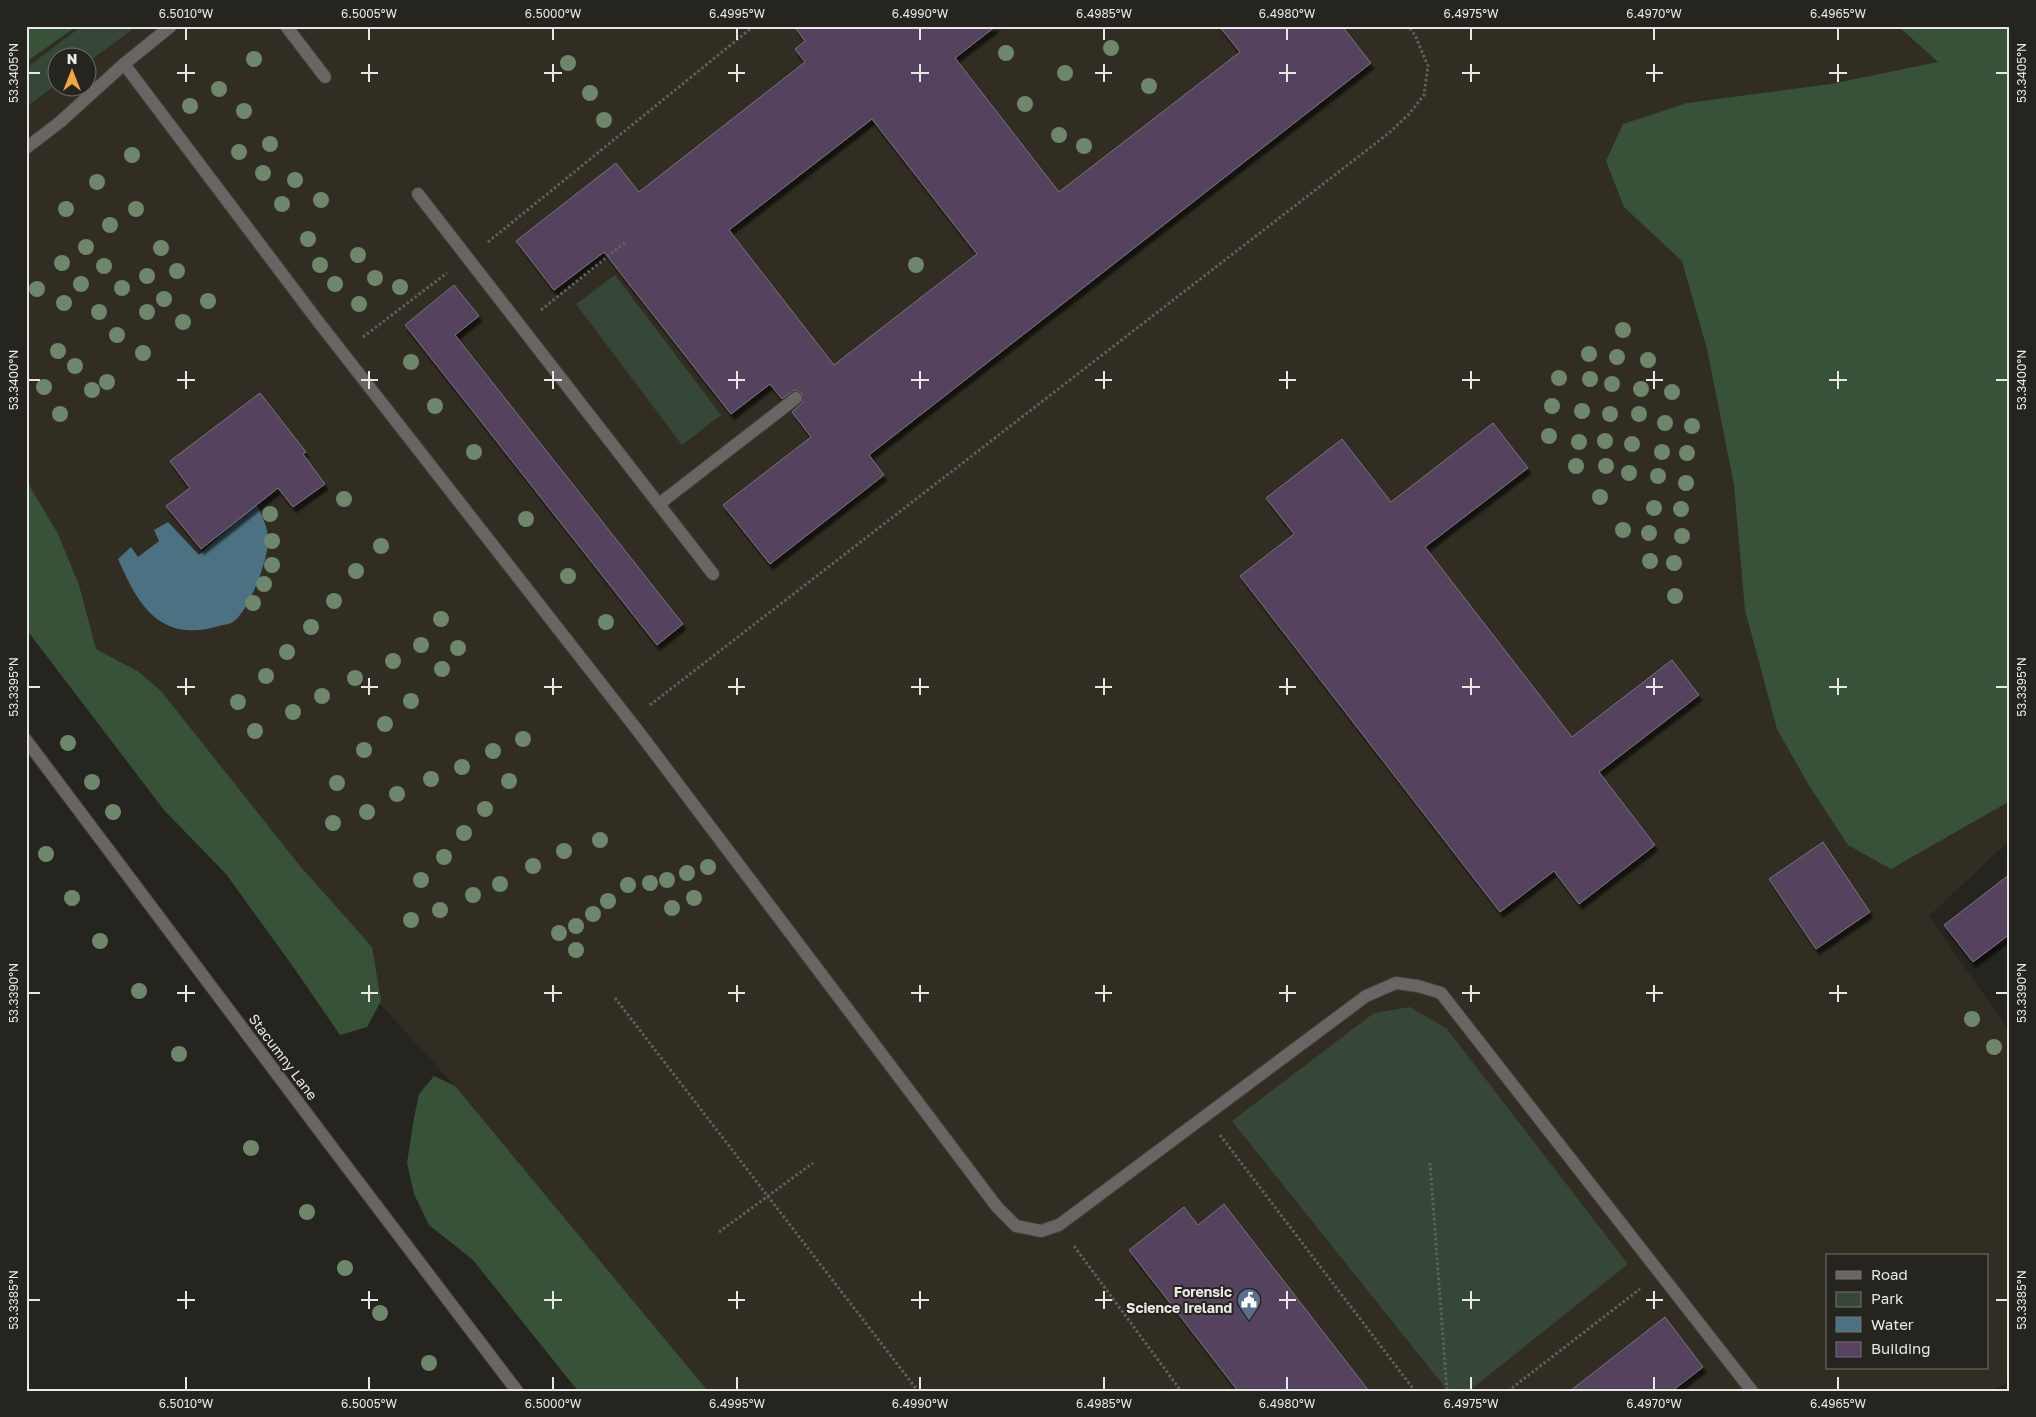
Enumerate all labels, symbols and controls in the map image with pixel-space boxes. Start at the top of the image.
text: 6.5010°W [159,6,214,21]
text: 6.5005°W [341,6,397,21]
text: 6.5000°W [525,6,582,21]
text: 6.4995°W [709,6,765,21]
text: 6.4990°W [892,6,949,21]
text: 6.4985°W [1076,6,1132,21]
text: 6.4980°W [1259,6,1316,21]
text: 6.4975°W [1444,6,1499,21]
text: 6.4970°W [1626,6,1682,21]
text: 6.4965°W [1810,6,1866,21]
text: 53.3405°N [6,43,21,103]
text: 53.3405°N [2014,43,2029,103]
north arrow [48,48,98,98]
text: N [67,50,77,67]
text: 53.3400°N [6,350,21,410]
text: 53.3400°N [2014,350,2029,410]
text: 53.3395°N [6,657,21,717]
text: 53.3395°N [2014,657,2029,717]
text: 53.3390°N [6,963,21,1023]
text: 53.3390°N [2014,963,2029,1023]
street label: Stacumny Lane [246,1010,321,1103]
legend [1826,1254,1988,1370]
text: Road [1871,1265,1908,1283]
text: 53.3385°N [6,1270,21,1330]
text: 53.3385°N [2014,1270,2029,1330]
place label: Forensic Science Ireland [1126,1283,1232,1316]
public building icon: Forensic Science Ireland [1236,1287,1262,1321]
text: Park [1871,1289,1904,1307]
text: Water [1871,1315,1914,1333]
text: Building [1871,1339,1931,1357]
text: 6.5010°W [159,1396,214,1411]
text: 6.5005°W [341,1396,397,1411]
text: 6.5000°W [525,1396,582,1411]
text: 6.4995°W [709,1396,765,1411]
text: 6.4990°W [892,1396,949,1411]
text: 6.4985°W [1076,1396,1132,1411]
text: 6.4980°W [1259,1396,1316,1411]
text: 6.4975°W [1444,1396,1499,1411]
text: 6.4970°W [1626,1396,1682,1411]
text: 6.4965°W [1810,1396,1866,1411]

